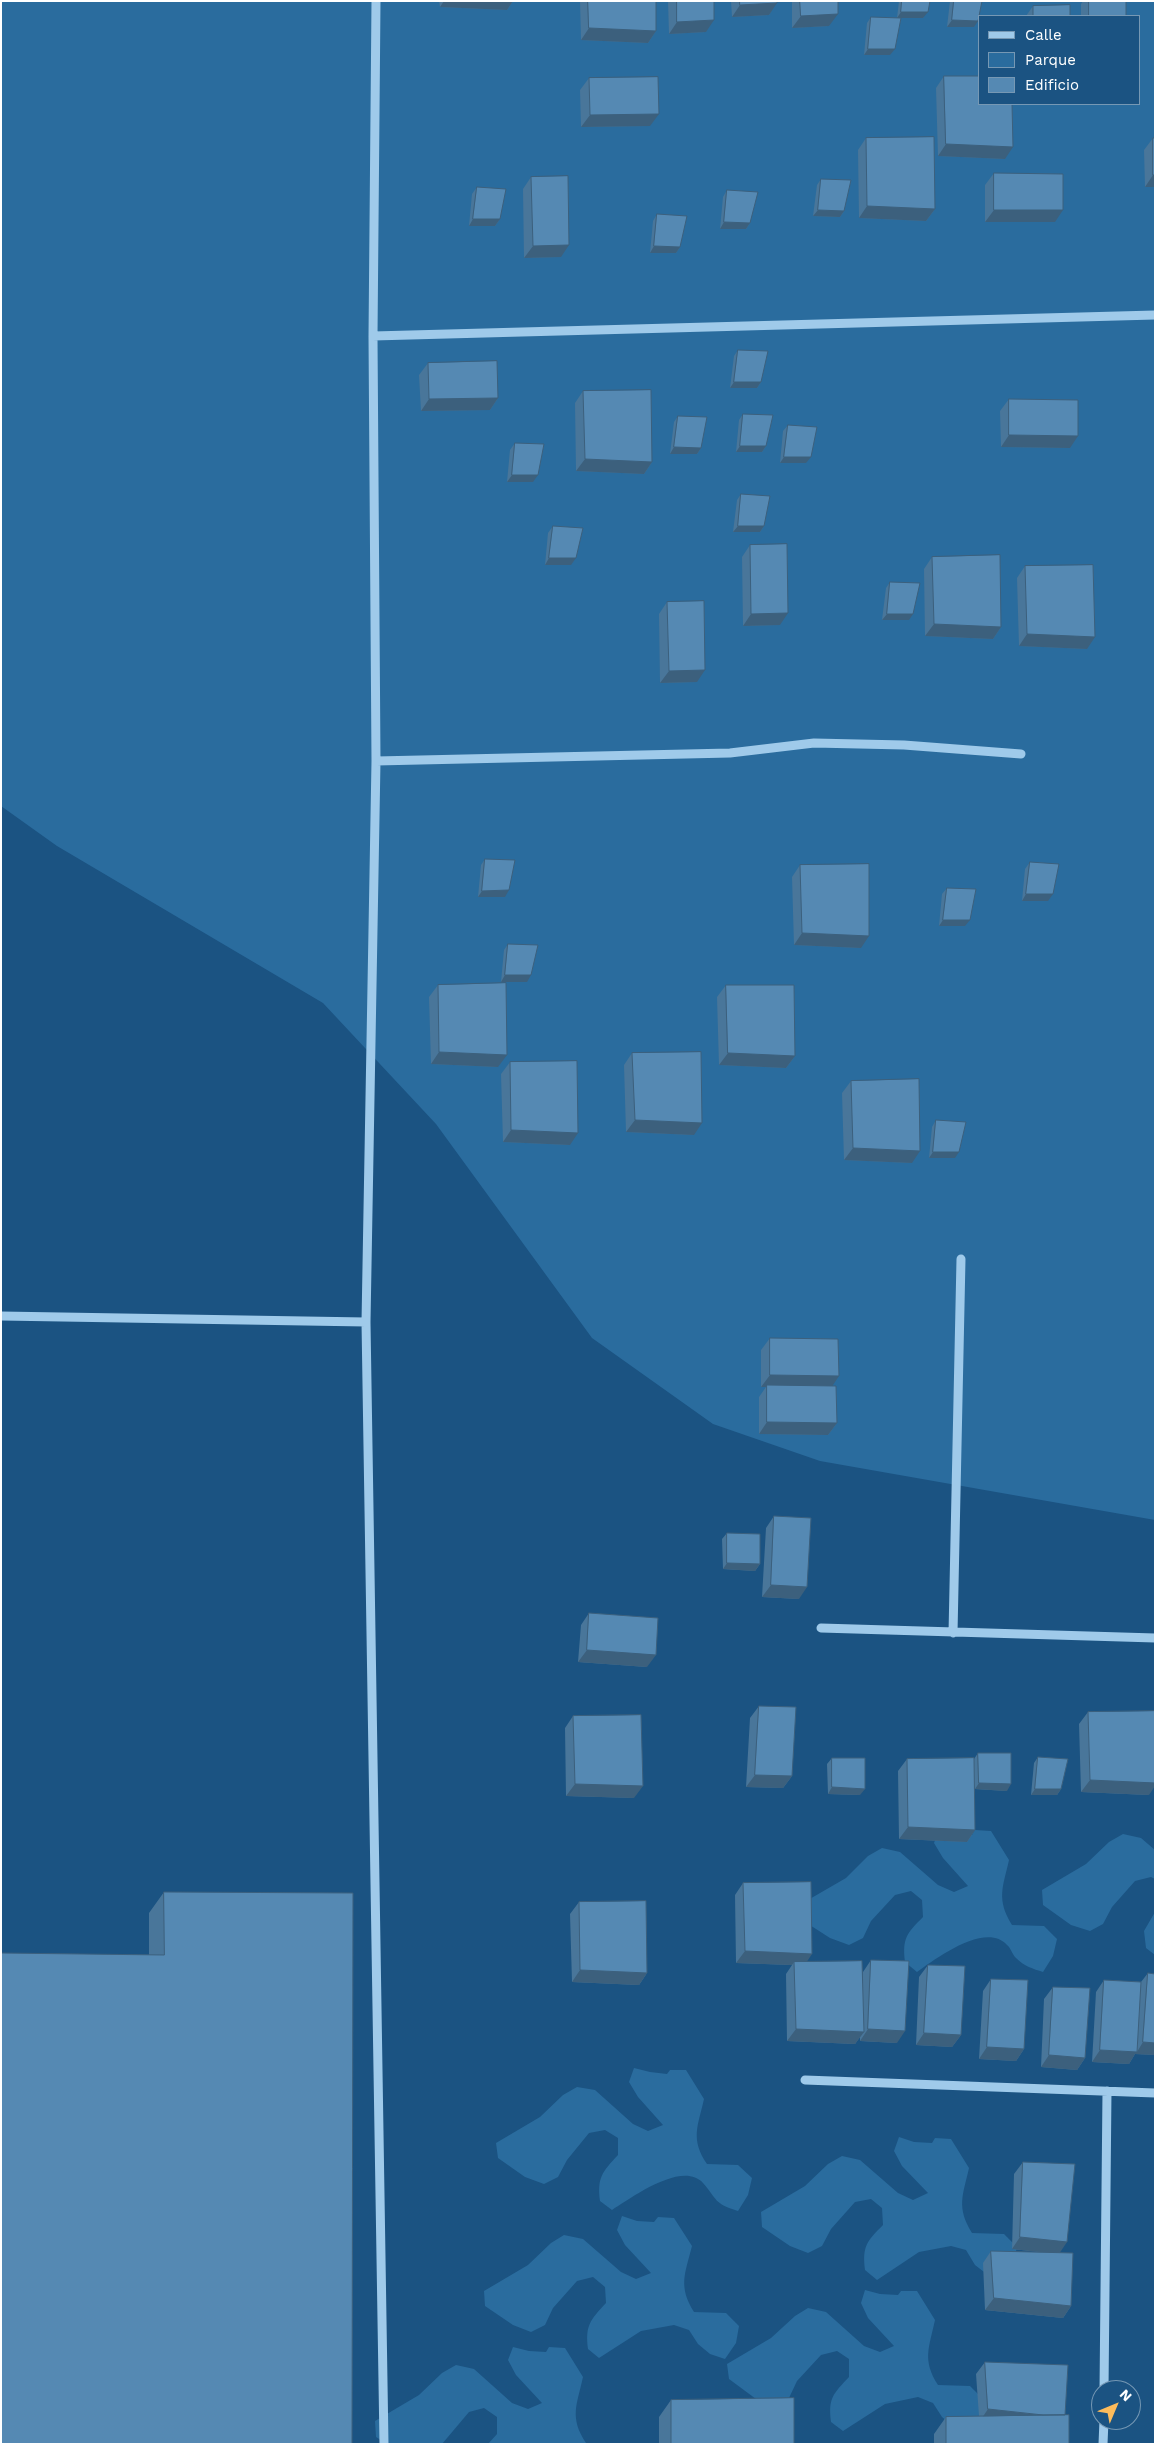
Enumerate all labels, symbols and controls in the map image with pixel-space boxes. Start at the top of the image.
legend [978,15,1141,105]
text: Calle [1025,26,1062,44]
text: Parque [1025,51,1076,69]
text: Edificio [1025,76,1079,94]
north arrow [1091,2380,1141,2430]
text: N [1117,2386,1135,2404]

